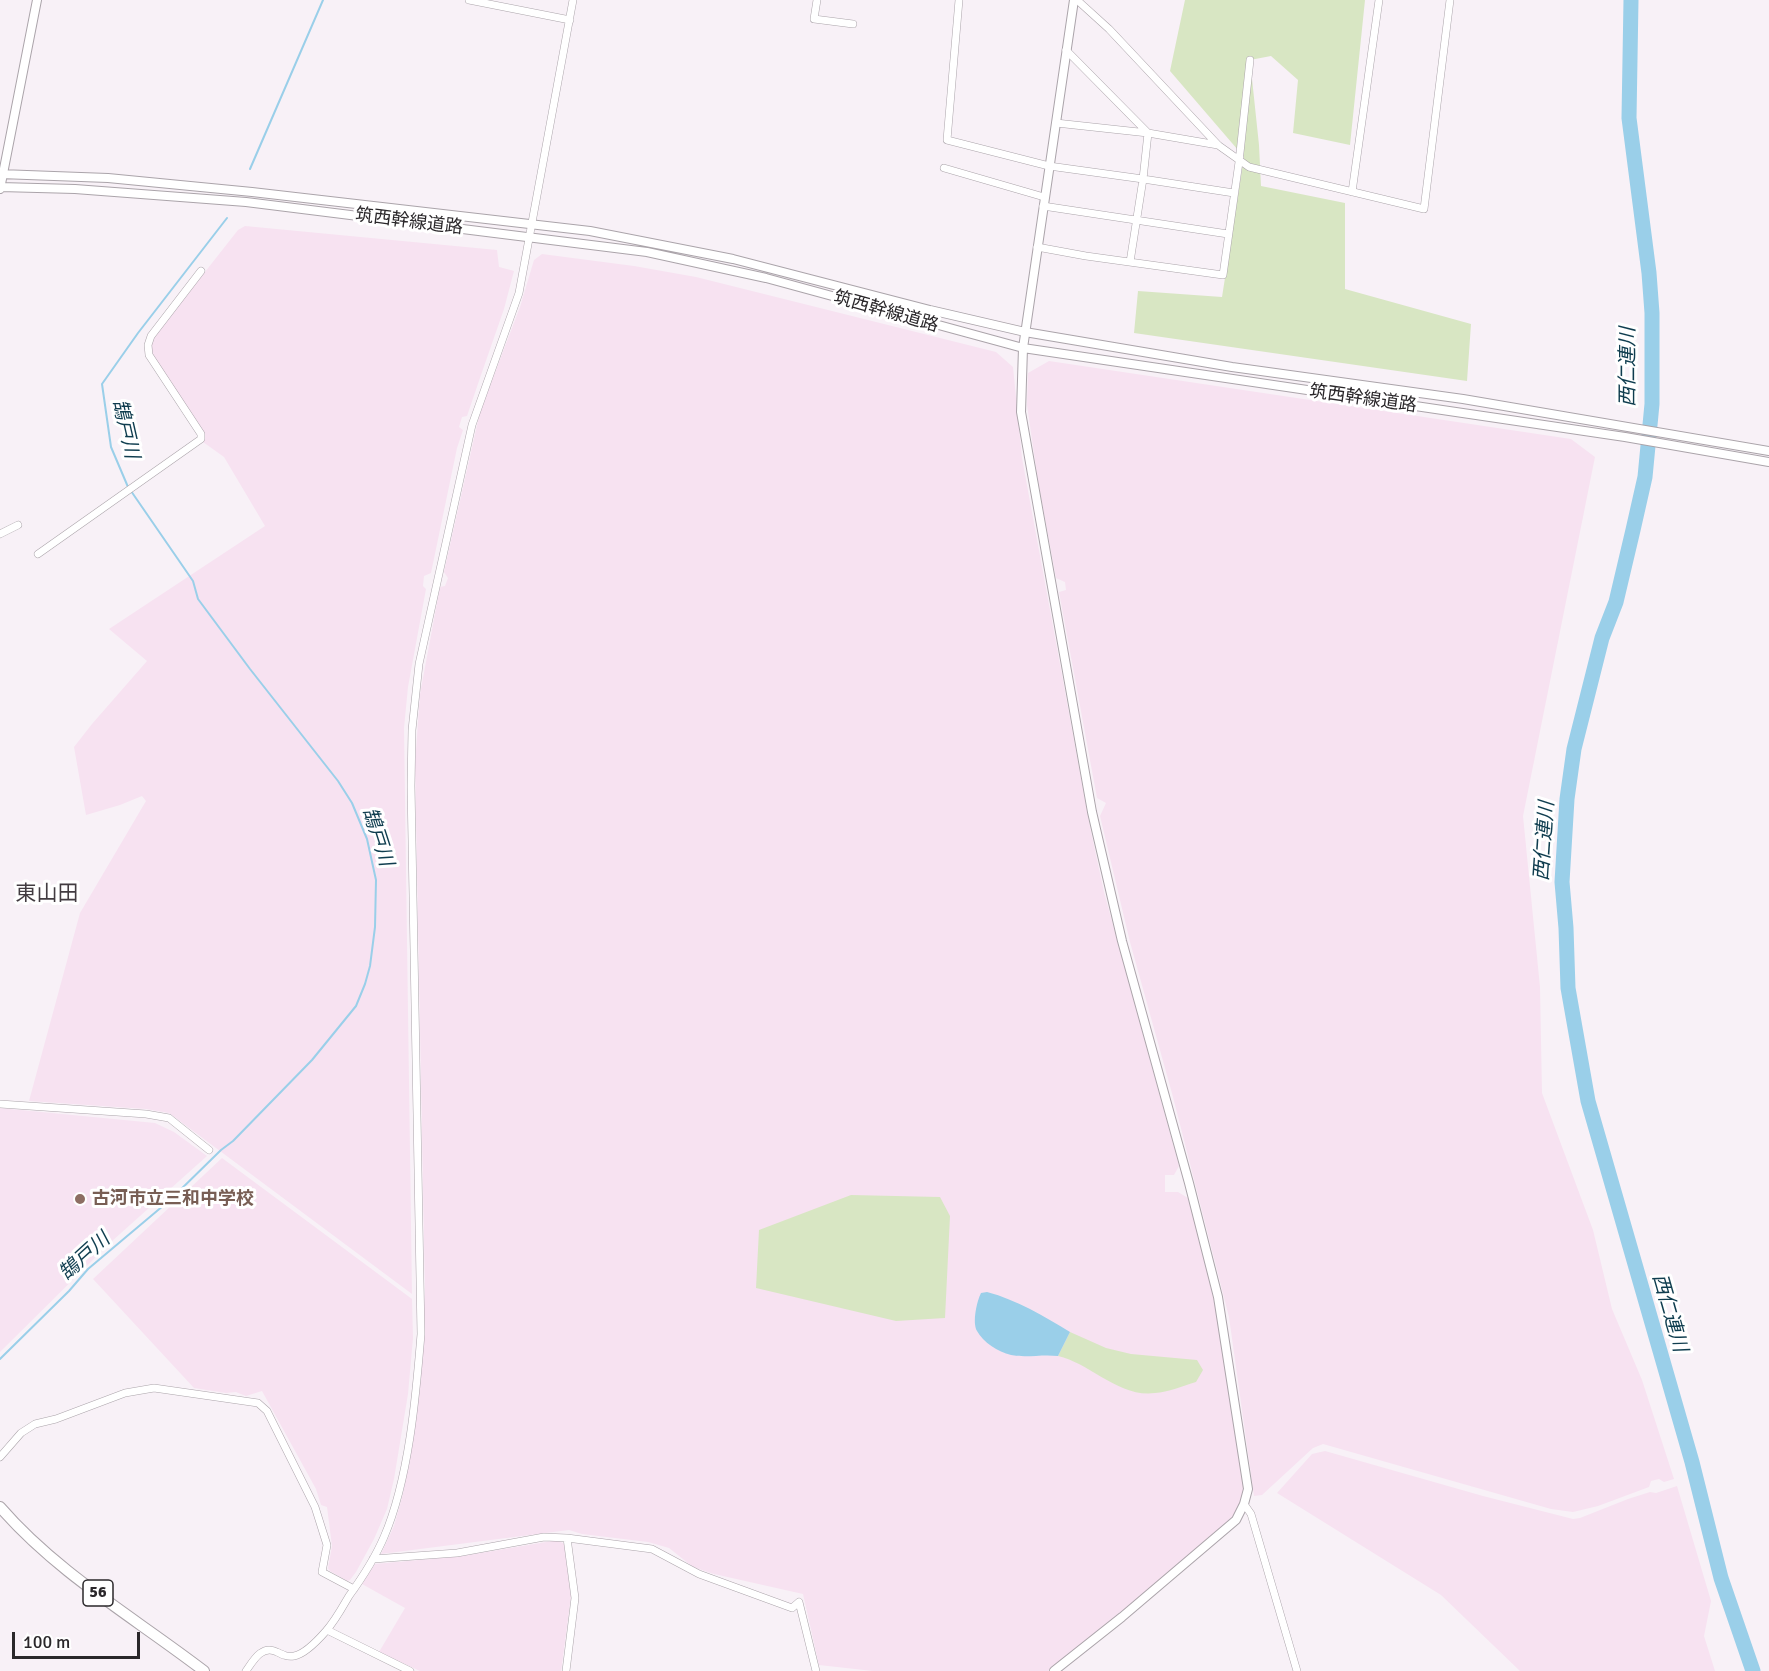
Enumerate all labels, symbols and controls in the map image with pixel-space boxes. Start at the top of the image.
street label: 筑西幹線道路 [354,205,464,239]
street label: 筑西幹線道路 [831,287,941,337]
water label: 西仁連川 [1617,327,1641,407]
street label: 筑西幹線道路 [1308,381,1418,417]
water label: 鵠戸川 [107,397,143,461]
water label: 西仁連川 [1530,800,1560,882]
water label: 鵠戸川 [356,805,398,869]
district label: 東山田 [16,881,78,907]
place label: 古河市立三和中学校 [92,1188,254,1210]
marker: 古河市立三和中学校 [73,1192,87,1206]
water label: 鵠戸川 [55,1228,115,1286]
water label: 西仁連川 [1646,1271,1692,1355]
road number: 56 [83,1580,113,1606]
scale bar [15,1620,142,1658]
text: 100 m [23,1631,70,1653]

